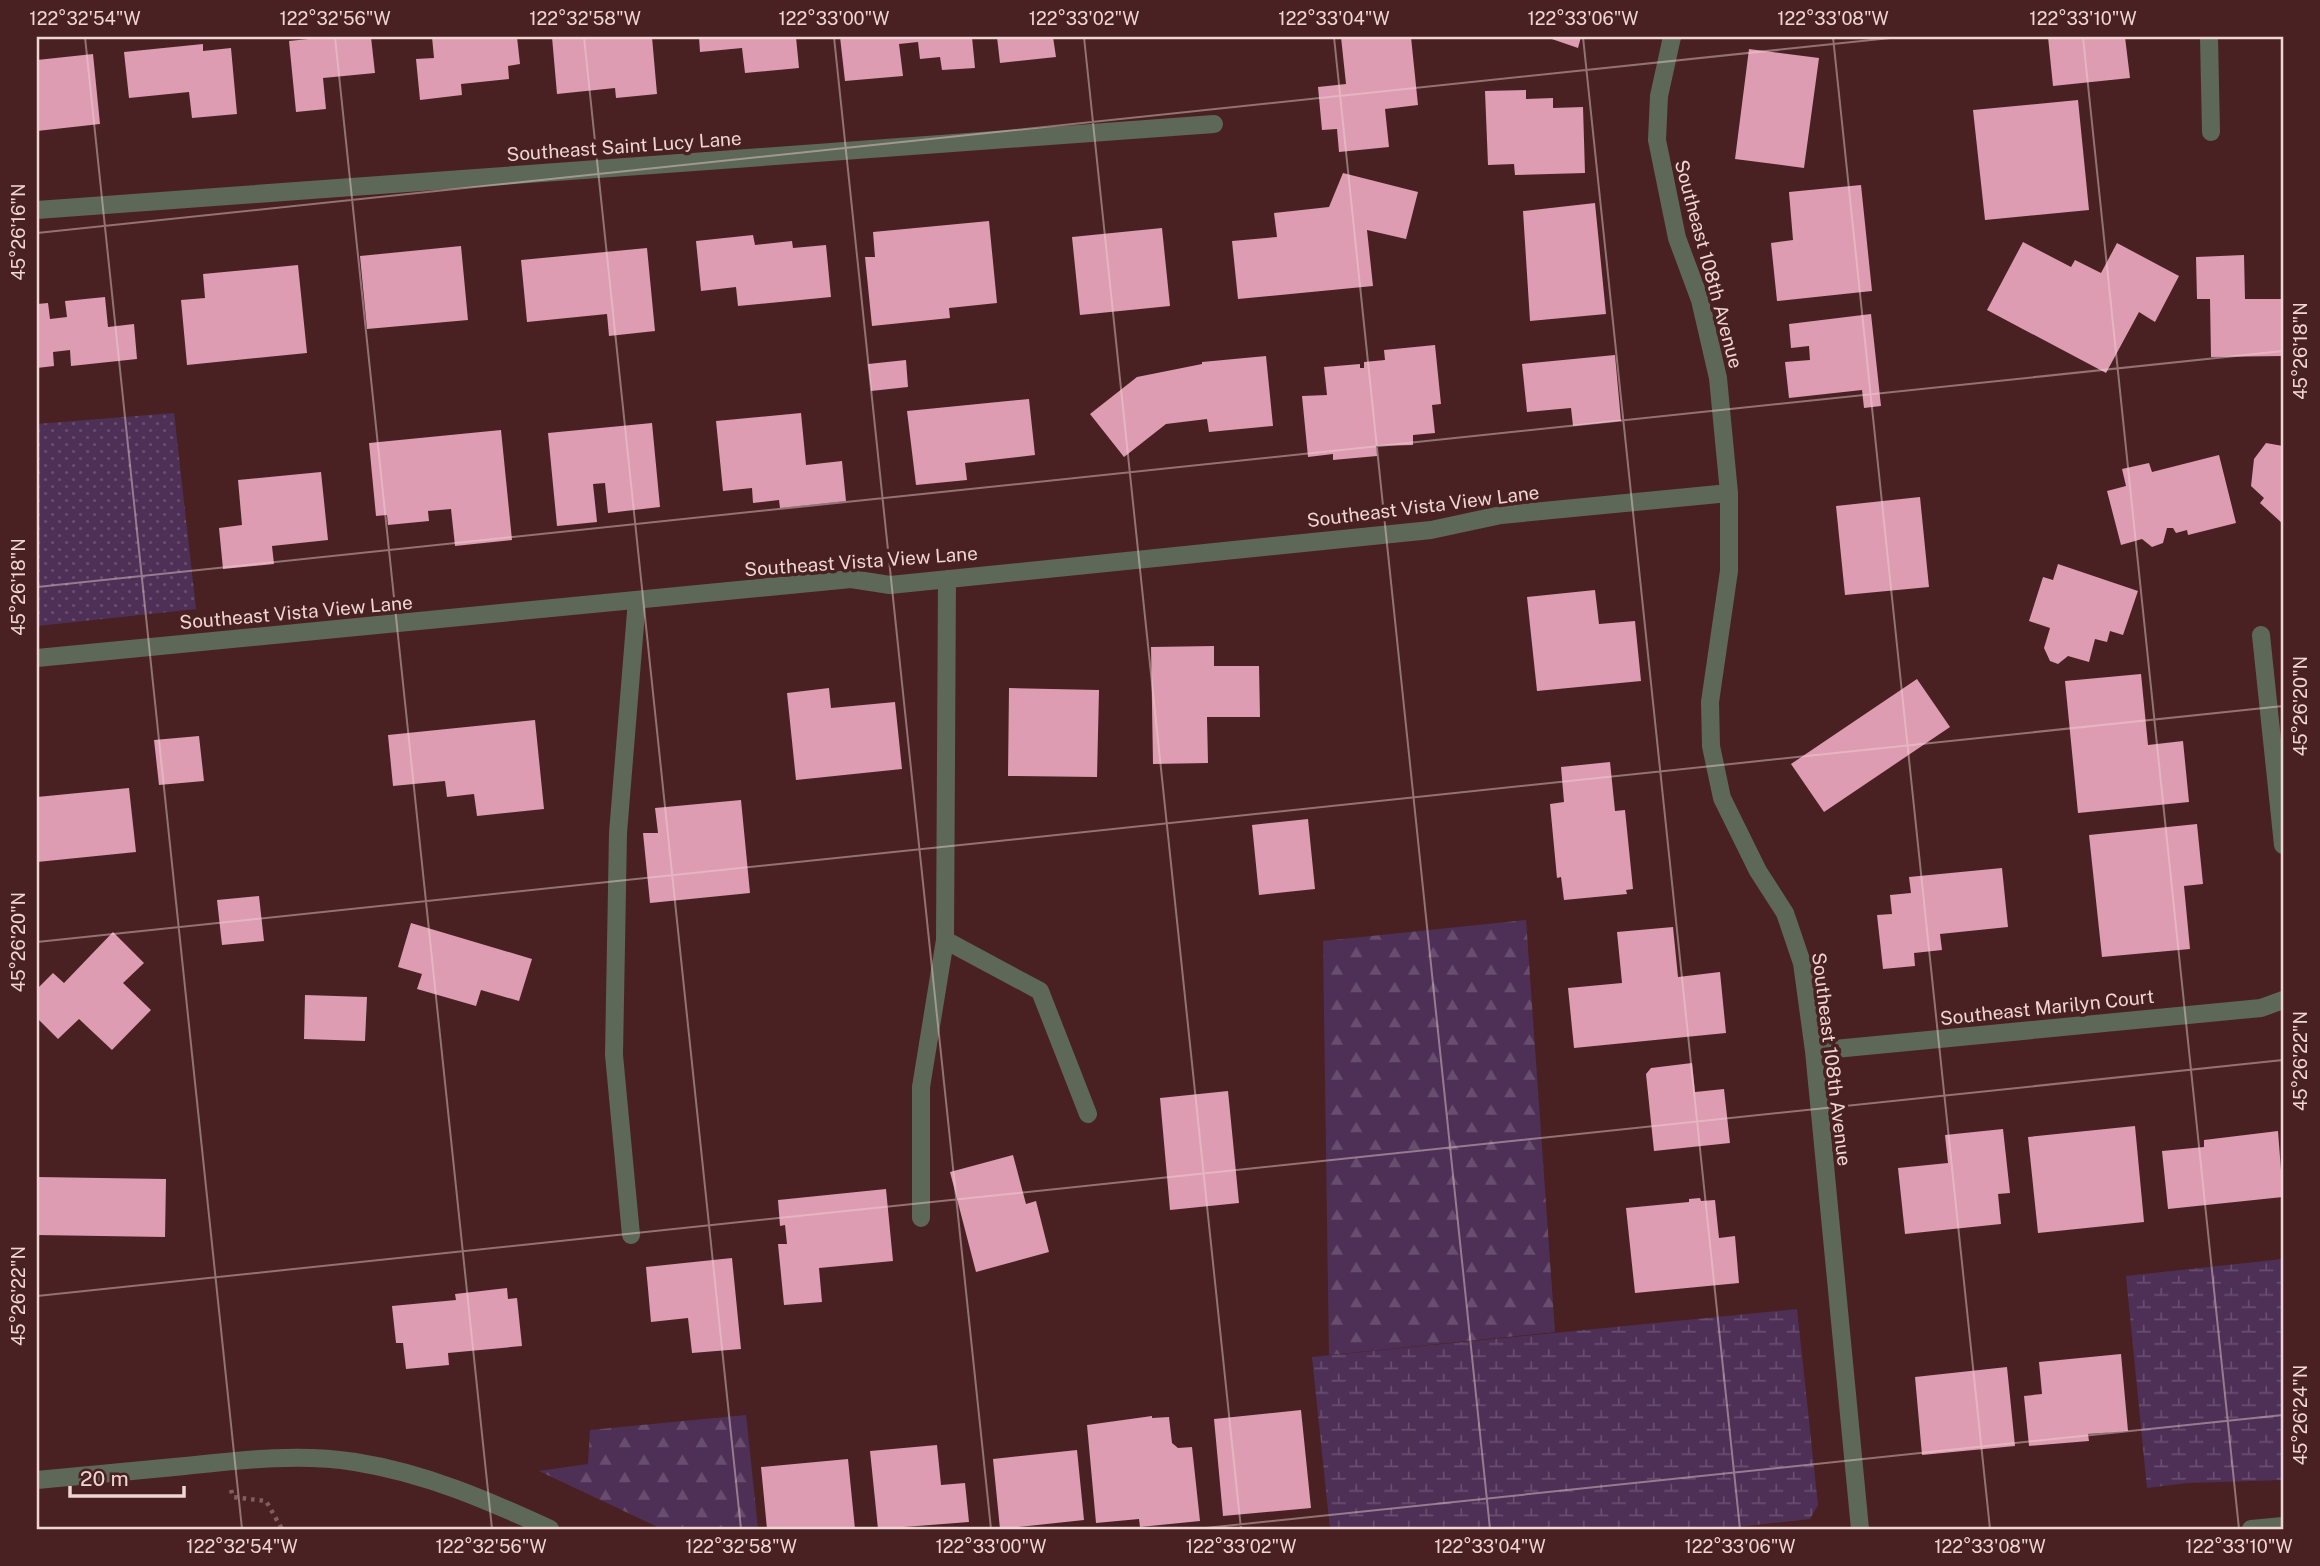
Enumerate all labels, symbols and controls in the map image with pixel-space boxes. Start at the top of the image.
text: 122°32'54"W [29,8,141,29]
text: 122°32'56"W [279,8,391,29]
text: 122°32'58"W [529,8,641,29]
text: 122°33'00"W [779,8,889,29]
text: 122°33'02"W [1029,8,1139,29]
text: 122°33'04"W [1278,8,1390,29]
text: 122°33'06"W [1527,8,1639,29]
text: 122°33'08"W [1777,8,1889,29]
text: 122°33'10"W [2029,8,2137,29]
street label: Southeast Saint Lucy Lane [506,127,742,165]
street label: Southeast 108th Avenue [1671,157,1747,371]
text: 45°26'16"N [8,183,29,281]
text: 45°26'18"N [2290,302,2311,400]
street label: Southeast Vista View Lane [1305,481,1541,531]
text: 45°26'18"N [8,538,29,636]
street label: Southeast Vista View Lane [743,542,979,580]
street label: Southeast Vista View Lane [178,591,414,633]
text: 45°26'20"N [2290,656,2311,756]
text: 45°26'20"N [8,892,29,992]
street label: Southeast 108th Avenue [1808,951,1856,1167]
street label: Southeast Marilyn Court [1939,985,2155,1029]
text: 45°26'22"N [2290,1011,2311,1111]
text: 45°26'22"N [8,1246,29,1346]
text: 45°26'24"N [2290,1365,2311,1465]
scale bar [70,1454,184,1498]
text: 20 m [80,1466,129,1491]
text: 122°32'54"W [186,1536,298,1557]
text: 122°32'56"W [435,1536,547,1557]
text: 122°32'58"W [685,1536,797,1557]
text: 122°33'00"W [936,1536,1046,1557]
text: 122°33'02"W [1186,1536,1296,1557]
text: 122°33'04"W [1434,1536,1546,1557]
text: 122°33'06"W [1684,1536,1796,1557]
text: 122°33'08"W [1934,1536,2046,1557]
text: 122°33'10"W [2185,1536,2293,1557]

